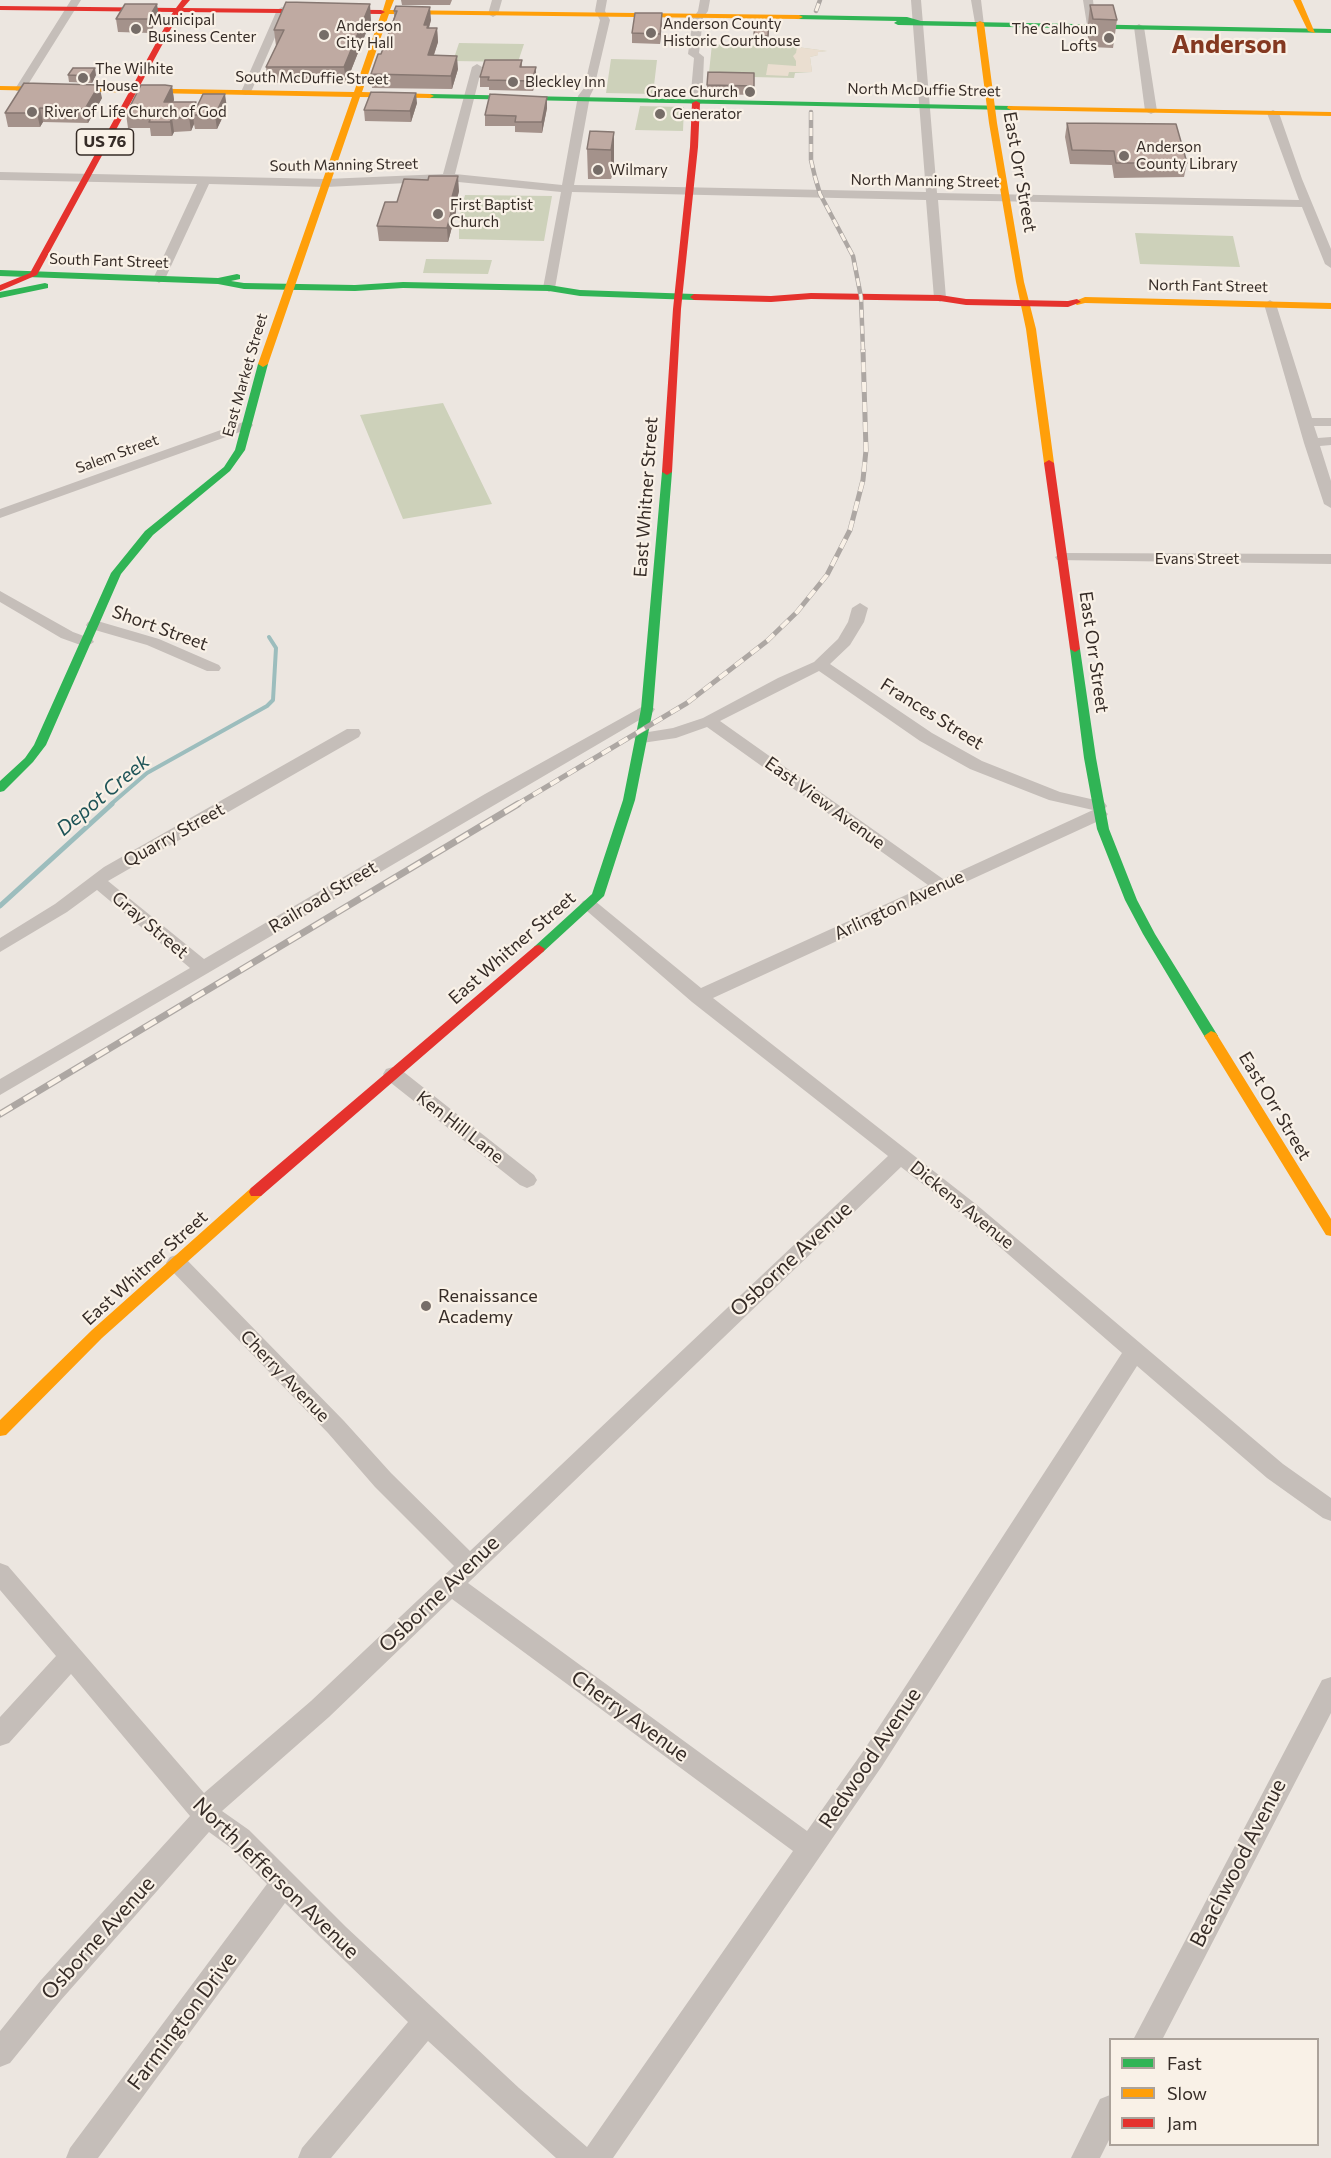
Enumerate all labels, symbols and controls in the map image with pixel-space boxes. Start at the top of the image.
place label: Municipal Business Center [148,11,256,46]
place label: Anderson County Historic Courthouse [663,15,800,50]
place label: Anderson City Hall [336,17,402,52]
place label: The Calhoun Lofts [1012,20,1097,55]
marker: Municipal Business Center [129,22,143,36]
marker: Anderson County Historic Courthouse [644,26,658,40]
marker: Anderson City Hall [317,28,331,42]
district label: Anderson [1171,28,1287,60]
marker: The Calhoun Lofts [1102,31,1116,45]
place label: The Wilhite House [95,60,173,95]
street label: South McDuffie Street [235,68,389,88]
marker: The Wilhite House [76,71,90,85]
place label: Bleckley Inn [525,73,606,91]
marker: Bleckley Inn [506,75,520,89]
street label: North McDuffie Street [847,80,1001,100]
place label: Grace Church [646,83,738,101]
marker: Grace Church [743,85,757,99]
place label: River of Life Church of God [44,103,227,121]
marker: River of Life Church of God [25,105,39,119]
place label: Generator [672,105,742,123]
marker: Generator [653,107,667,121]
street label: East Orr Street [999,110,1041,234]
road number: US 76 [76,129,134,155]
place label: Anderson County Library [1136,138,1238,173]
marker: Anderson County Library [1117,149,1131,163]
street label: South Manning Street [269,155,419,175]
place label: Wilmary [610,161,668,179]
marker: Wilmary [591,163,605,177]
street label: North Manning Street [850,171,1000,191]
place label: First Baptist Church [450,196,533,231]
marker: First Baptist Church [431,207,445,221]
street label: South Fant Street [49,250,169,272]
street label: North Fant Street [1148,276,1268,296]
street label: East Market Street [219,311,271,439]
street label: East Whitner Street [630,416,662,578]
street label: Salem Street [73,431,161,477]
street label: Evans Street [1155,550,1239,568]
street label: East Orr Street [1075,590,1113,714]
street label: Short Street [109,601,211,655]
street label: Frances Street [876,674,988,754]
water label: Depot Creek [52,749,154,841]
street label: East View Avenue [761,752,889,854]
street label: Quarry Street [120,798,228,872]
street label: Railroad Street [265,856,381,938]
street label: Arlington Avenue [831,865,967,945]
street label: Gray Street [107,887,193,963]
street label: East Whitner Street [444,887,580,1009]
street label: East Orr Street [1234,1048,1316,1164]
street label: Ken Hill Lane [412,1086,508,1168]
street label: Dickens Avenue [906,1156,1018,1254]
street label: Osborne Avenue [725,1196,857,1322]
street label: East Whitner Street [78,1206,212,1330]
place label: Renaissance Academy [438,1285,538,1328]
marker: Renaissance Academy [419,1299,433,1313]
street label: Cherry Avenue [236,1326,334,1426]
street label: Osborne Avenue [374,1530,504,1658]
street label: Cherry Avenue [566,1665,694,1767]
street label: Redwood Avenue [814,1683,926,1833]
street label: Beachwood Avenue [1185,1775,1291,1951]
street label: North Jefferson Avenue [188,1792,364,1964]
street label: Osborne Avenue [36,1871,160,2005]
street label: Farmington Drive [122,1947,242,2095]
legend [1109,2038,1319,2146]
text: Fast [1167,2052,1202,2074]
text: Slow [1167,2082,1207,2104]
text: Jam [1167,2112,1197,2134]

